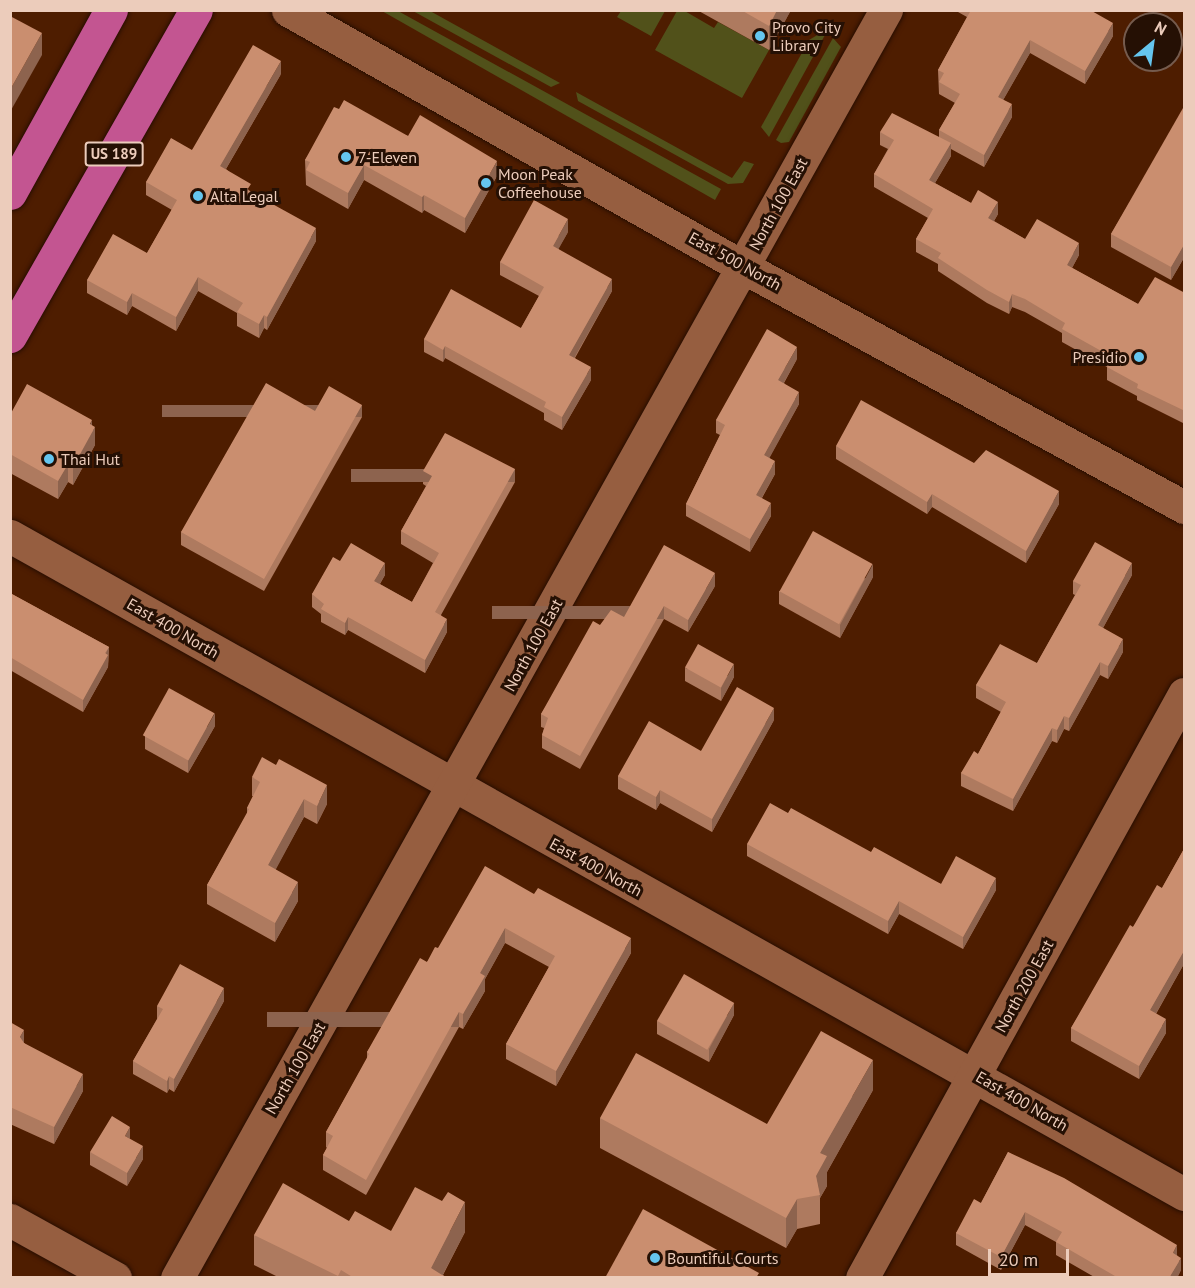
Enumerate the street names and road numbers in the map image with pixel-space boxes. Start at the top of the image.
road number: US 189 [84,142,144,166]
street label: North 100 East [745,154,811,254]
street label: East 500 North [685,228,785,294]
street label: East 400 North [124,594,222,662]
street label: North 100 East [500,595,566,695]
street label: East 400 North [546,834,646,900]
street label: North 200 East [991,936,1057,1036]
street label: North 100 East [261,1019,329,1117]
street label: East 400 North [973,1067,1071,1135]

